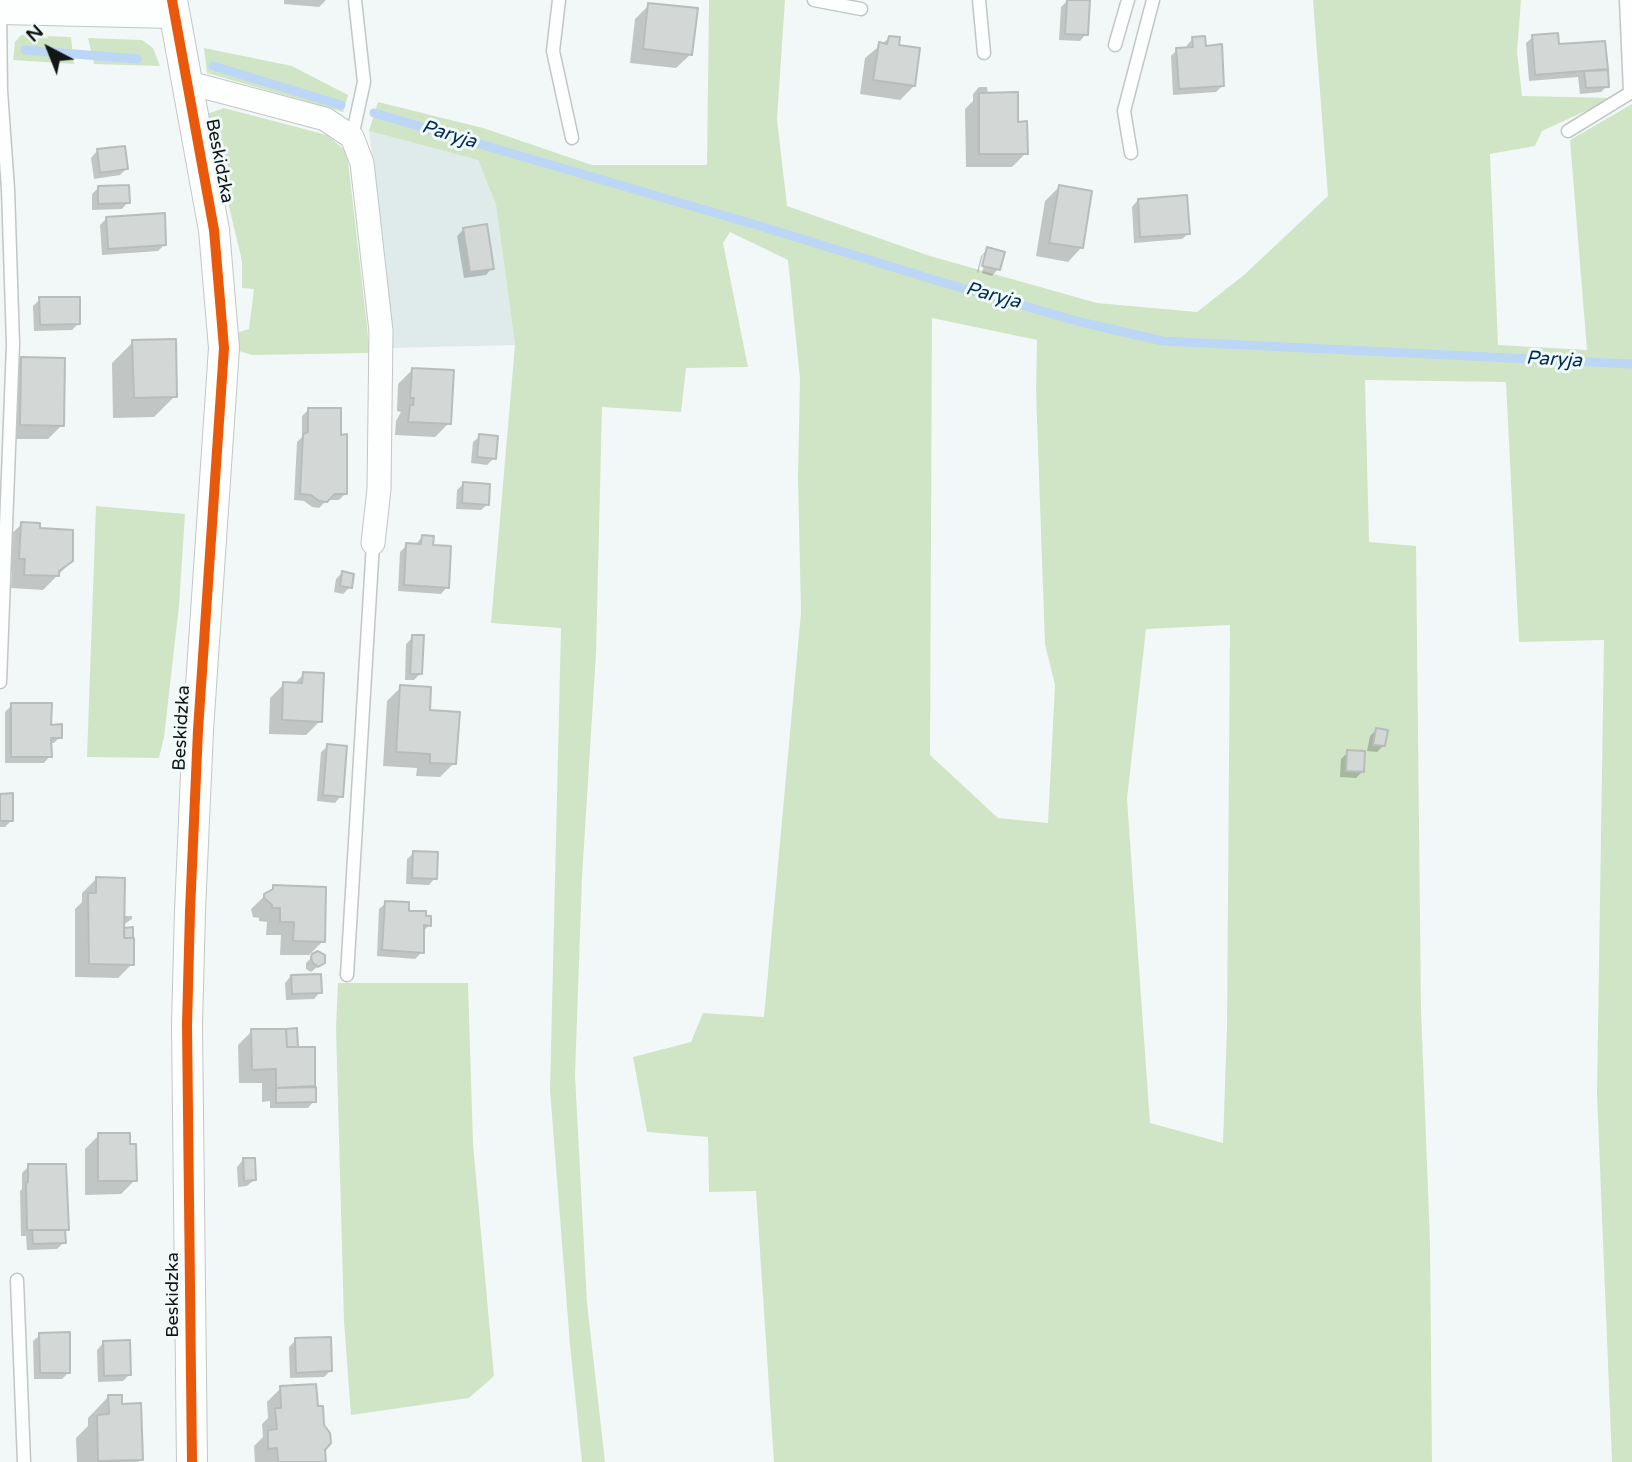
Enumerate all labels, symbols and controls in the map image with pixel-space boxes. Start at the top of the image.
north arrow [14,14,84,84]
text: N [22,20,48,47]
water label: Paryja [419,116,479,154]
street label: Beskidzka [200,117,238,205]
water label: Paryja [963,278,1023,314]
water label: Paryja [1525,347,1583,373]
street label: Beskidzka [169,685,195,771]
street label: Beskidzka [162,1252,184,1338]

